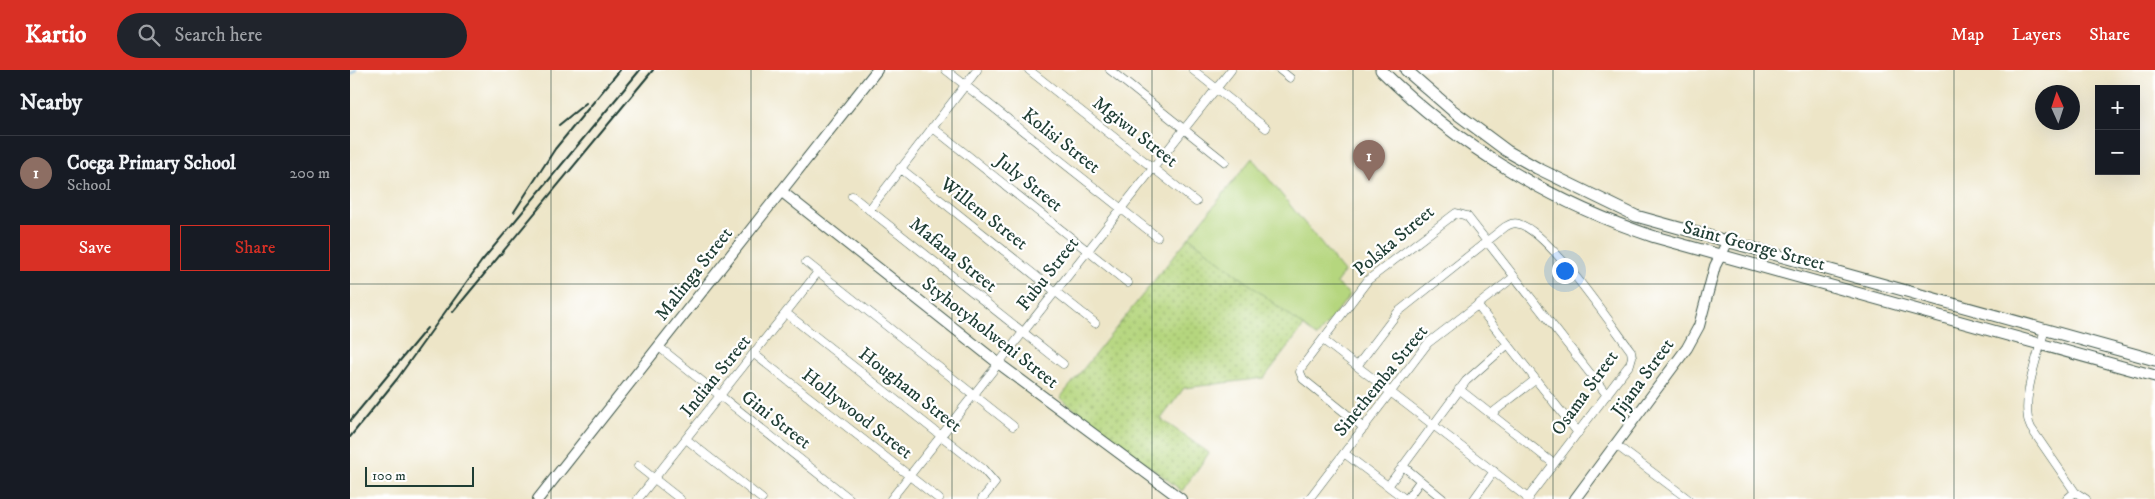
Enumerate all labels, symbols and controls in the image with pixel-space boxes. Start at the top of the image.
search box [117,13,467,58]
text: Kartio [25,20,87,50]
icon: search [135,21,163,49]
text: Search here [175,24,262,47]
text: Map [1951,24,1984,46]
text: Layers [2012,24,2061,46]
text: Share [2089,24,2130,46]
north arrow [2035,85,2080,130]
map controls [2095,85,2140,175]
button: + [2095,85,2140,130]
text: Nearby [20,90,82,116]
street label: Mgiwu Street [1088,92,1182,172]
street label: Kolisi Street [1017,103,1105,179]
button: − [2095,130,2140,175]
pin: 1 [1353,140,1385,181]
street label: July Street [989,148,1067,217]
text: Coega Primary School [67,152,236,175]
text: 1 [33,163,39,183]
text: 200 m [289,163,330,183]
street label: Willem Street [935,172,1032,255]
text: School [67,175,111,195]
street label: Polska Street [1349,201,1439,281]
street label: Mafana Street [904,213,1002,297]
street label: Saint George Street [1680,216,1828,276]
street label: Malinga Street [650,223,738,325]
button: Save [20,225,170,271]
button: Share [180,225,330,271]
street label: Fubu Street [1012,232,1084,316]
your location [1552,258,1578,284]
street label: Styhotyholweni Street [917,272,1063,394]
street label: Sinethemba Street [1329,321,1433,441]
street label: Indian Street [676,330,756,422]
street label: Jijana Street [1606,334,1679,423]
street label: Hougham Street [854,343,966,437]
street label: Osama Street [1547,346,1623,440]
street label: Hollywood Street [797,364,917,464]
street label: Gini Street [737,386,815,454]
scale bar [365,464,474,487]
text: 100 m [372,467,406,485]

